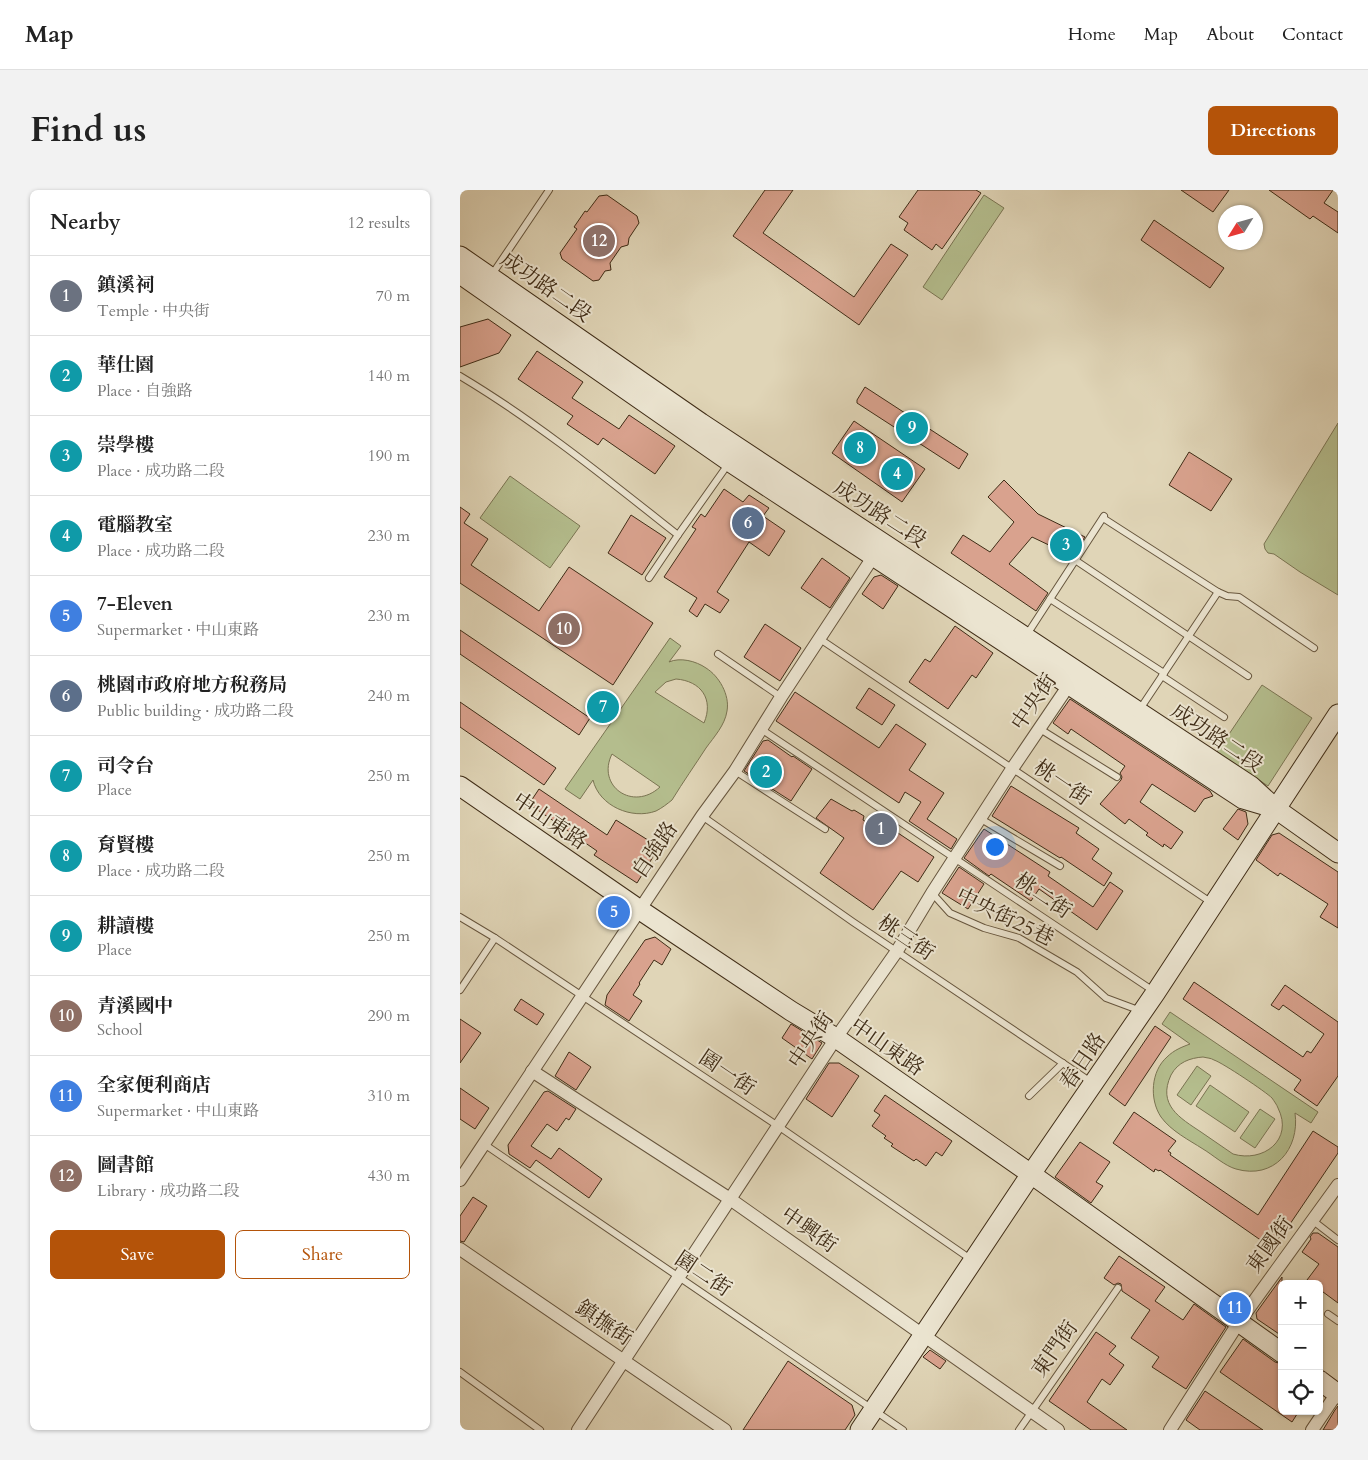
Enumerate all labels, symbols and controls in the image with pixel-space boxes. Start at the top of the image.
text: Map [25,18,74,51]
text: Home [1068,22,1116,47]
text: Map [1144,22,1178,47]
text: About [1206,22,1254,47]
text: Contact [1282,22,1343,47]
text: Find us [30,106,146,154]
button: Directions [1208,106,1338,155]
north arrow [1218,205,1263,250]
text: Nearby [50,208,121,237]
text: 12 results [348,212,410,234]
pin: 12 [583,222,615,260]
street label: 成功路二段 [495,245,597,329]
text: 鎮溪祠 [97,272,154,298]
text: 1 [62,285,70,307]
text: 70 m [376,285,410,307]
text: Temple · 中央街 [97,300,210,322]
text: 華仕園 [97,352,154,378]
text: 2 [62,365,70,387]
text: 140 m [368,365,410,387]
text: Place · 自強路 [97,380,193,402]
pin: 9 [896,409,928,447]
pin: 8 [844,429,876,467]
text: 崇學樓 [97,432,154,458]
text: 3 [62,445,70,467]
text: 190 m [368,445,410,467]
pin: 4 [881,455,913,493]
text: Place · 成功路二段 [97,460,225,482]
street label: 成功路二段 [828,473,932,555]
pin: 6 [732,504,764,542]
text: 電腦教室 [97,512,173,538]
text: 4 [62,525,70,547]
text: 230 m [368,525,410,547]
pin: 3 [1050,526,1082,564]
text: Place · 成功路二段 [97,540,225,562]
text: 7-Eleven [97,591,173,617]
text: 5 [62,605,70,627]
text: 230 m [368,605,410,627]
pin: 10 [548,610,580,648]
text: Supermarket · 中山東路 [97,619,259,641]
street label: 中央街 [1004,668,1064,736]
text: 桃園市政府地方稅務局 [97,672,287,698]
text: 6 [62,685,70,707]
text: 240 m [368,685,410,707]
pin: 7 [587,688,619,726]
street label: 成功路二段 [1165,697,1269,779]
text: Public building · 成功路二段 [97,700,294,722]
text: 司令台 [97,753,154,779]
pin: 2 [750,753,782,791]
street label: 桃一街 [1028,753,1096,813]
text: 7 [62,765,70,787]
text: 250 m [368,765,410,787]
text: Place [97,779,132,801]
street label: 中山東路 [507,785,593,857]
pin: 1 [865,810,897,848]
street label: 自強路 [625,816,685,884]
text: 育賢樓 [97,832,154,858]
your location [982,834,1008,860]
text: 8 [62,845,70,867]
text: 250 m [368,845,410,867]
text: Place · 成功路二段 [97,860,225,882]
street label: 桃二街 [1009,866,1077,926]
street label: 中央街25巷 [951,881,1059,953]
pin: 5 [598,893,630,931]
street label: 桃三街 [872,908,940,968]
text: 耕讀樓 [97,913,154,939]
text: 9 [62,925,70,947]
text: 250 m [368,925,410,947]
text: Place [97,939,132,961]
text: 青溪國中 [97,993,173,1019]
text: 10 [58,1005,74,1027]
text: 290 m [368,1005,410,1027]
street label: 中央街 [781,1006,841,1074]
street label: 中山東路 [844,1011,930,1083]
text: School [97,1019,142,1041]
street label: 春日路 [1053,1027,1113,1095]
street label: 園一街 [693,1043,761,1103]
text: 全家便利商店 [97,1072,211,1098]
text: 11 [58,1085,74,1107]
text: 310 m [368,1085,410,1107]
text: Supermarket · 中山東路 [97,1100,259,1122]
text: 圖書館 [97,1152,154,1178]
text: 12 [58,1165,74,1187]
text: 430 m [368,1165,410,1187]
text: Library · 成功路二段 [97,1180,239,1202]
street label: 中興街 [775,1200,843,1260]
street label: 東國街 [1240,1211,1300,1279]
button: Save [50,1230,225,1279]
button: Share [235,1230,410,1279]
street label: 園二街 [669,1244,737,1304]
map controls [1278,1280,1323,1415]
button: + [1278,1280,1323,1325]
pin: 11 [1219,1289,1251,1327]
street label: 鎮撫街 [570,1293,638,1353]
street label: 東門街 [1025,1315,1085,1383]
button: − [1278,1325,1323,1370]
button: locate [1278,1370,1323,1415]

